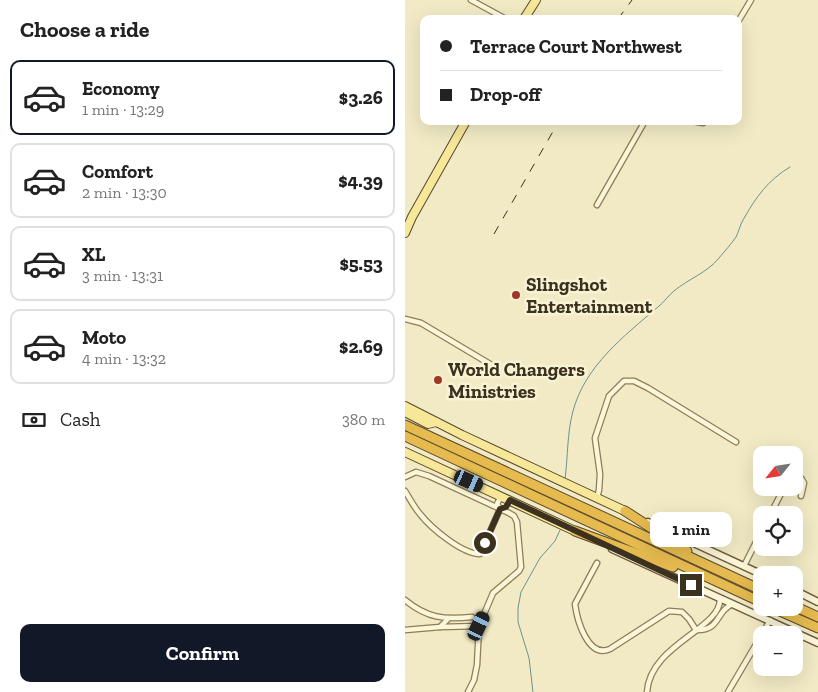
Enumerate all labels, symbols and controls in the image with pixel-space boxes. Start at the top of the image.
text: Choose a ride [20,16,150,43]
text: Terrace Court Northwest [470,35,682,58]
icon: car [22,75,67,120]
text: Economy [82,77,160,100]
text: Drop-off [470,83,541,106]
text: $3.26 [339,86,383,109]
text: 1 min · 13:29 [82,100,164,119]
icon: car [22,158,67,203]
text: Comfort [82,160,153,183]
text: $4.39 [338,169,383,192]
text: 2 min · 13:30 [82,183,167,202]
icon: car [22,241,67,286]
text: XL [82,243,105,266]
text: $5.53 [339,252,383,275]
text: 3 min · 13:31 [82,266,163,285]
place label: Slingshot Entertainment [526,273,653,318]
marker: Slingshot Entertainment [510,289,522,301]
icon: car [22,324,67,369]
text: Moto [82,326,126,349]
text: $2.69 [339,335,383,358]
text: 4 min · 13:32 [82,349,166,368]
place label: World Changers Ministries [448,358,585,403]
marker: World Changers Ministries [432,374,444,386]
icon: cash [20,406,48,434]
text: Cash [60,408,100,431]
text: 380 m [342,410,385,429]
north arrow [753,446,803,496]
map controls [753,446,803,676]
car [452,468,485,494]
button: locate [753,506,803,556]
callout: 1 min [650,512,732,548]
text: 1 min [672,520,710,539]
route start [474,532,496,554]
button: + [753,566,803,616]
route end [680,574,702,596]
car [465,609,492,643]
button: Confirm [20,624,385,682]
button: − [753,626,803,676]

